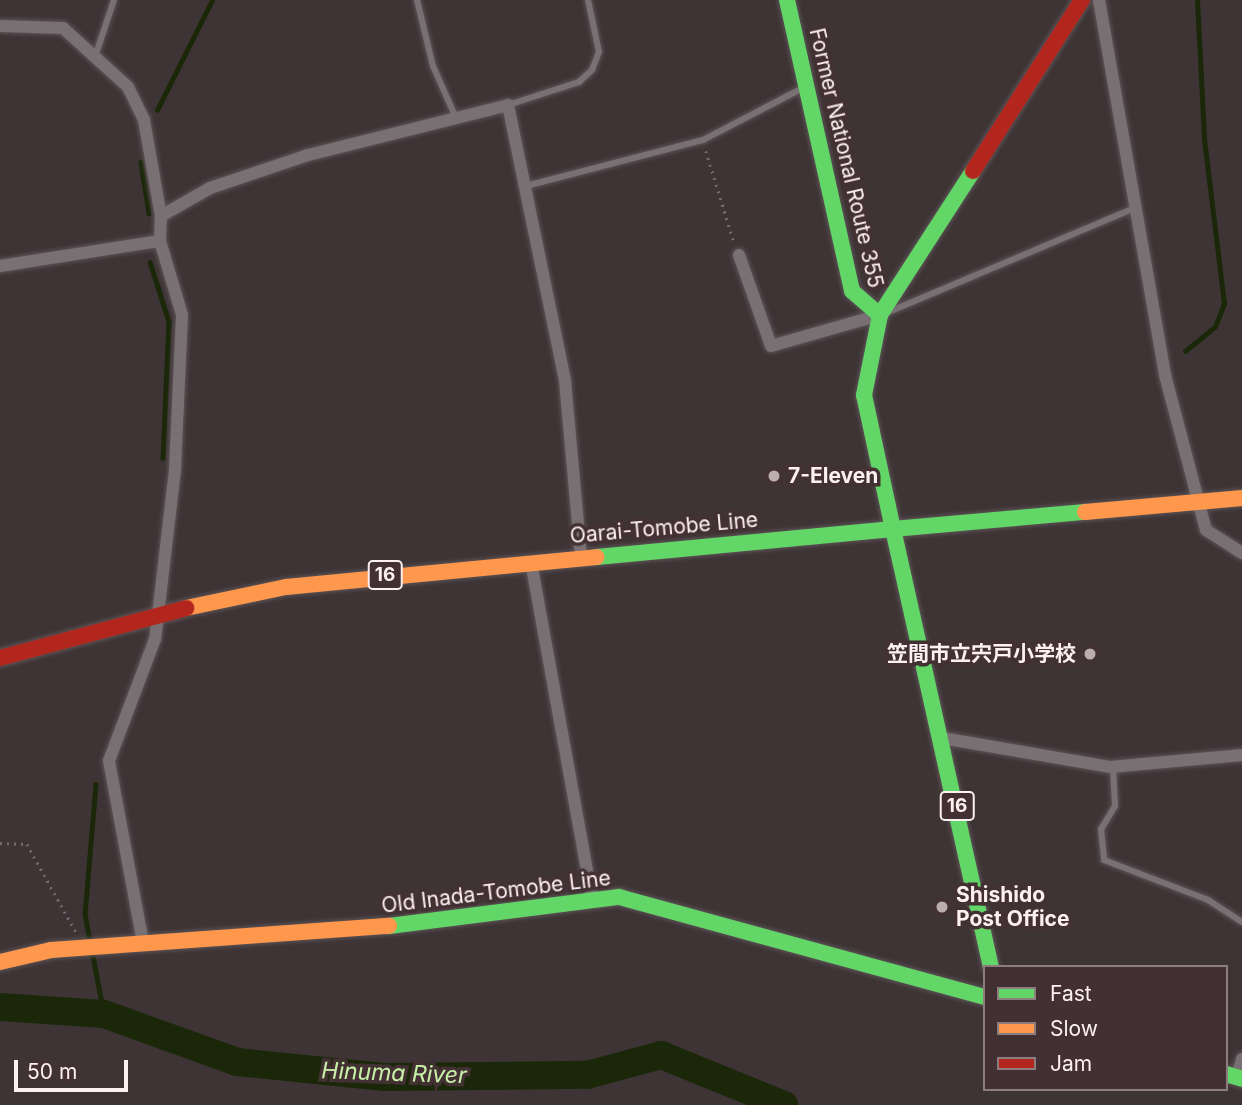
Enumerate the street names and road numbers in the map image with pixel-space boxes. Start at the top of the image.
street label: Former National Route 355 [804,26,888,290]
street label: Oarai-Tomobe Line [569,507,759,549]
road number: 16 [368,560,402,590]
road number: 16 [940,790,974,821]
street label: Old Inada-Tomobe Line [380,865,612,919]

